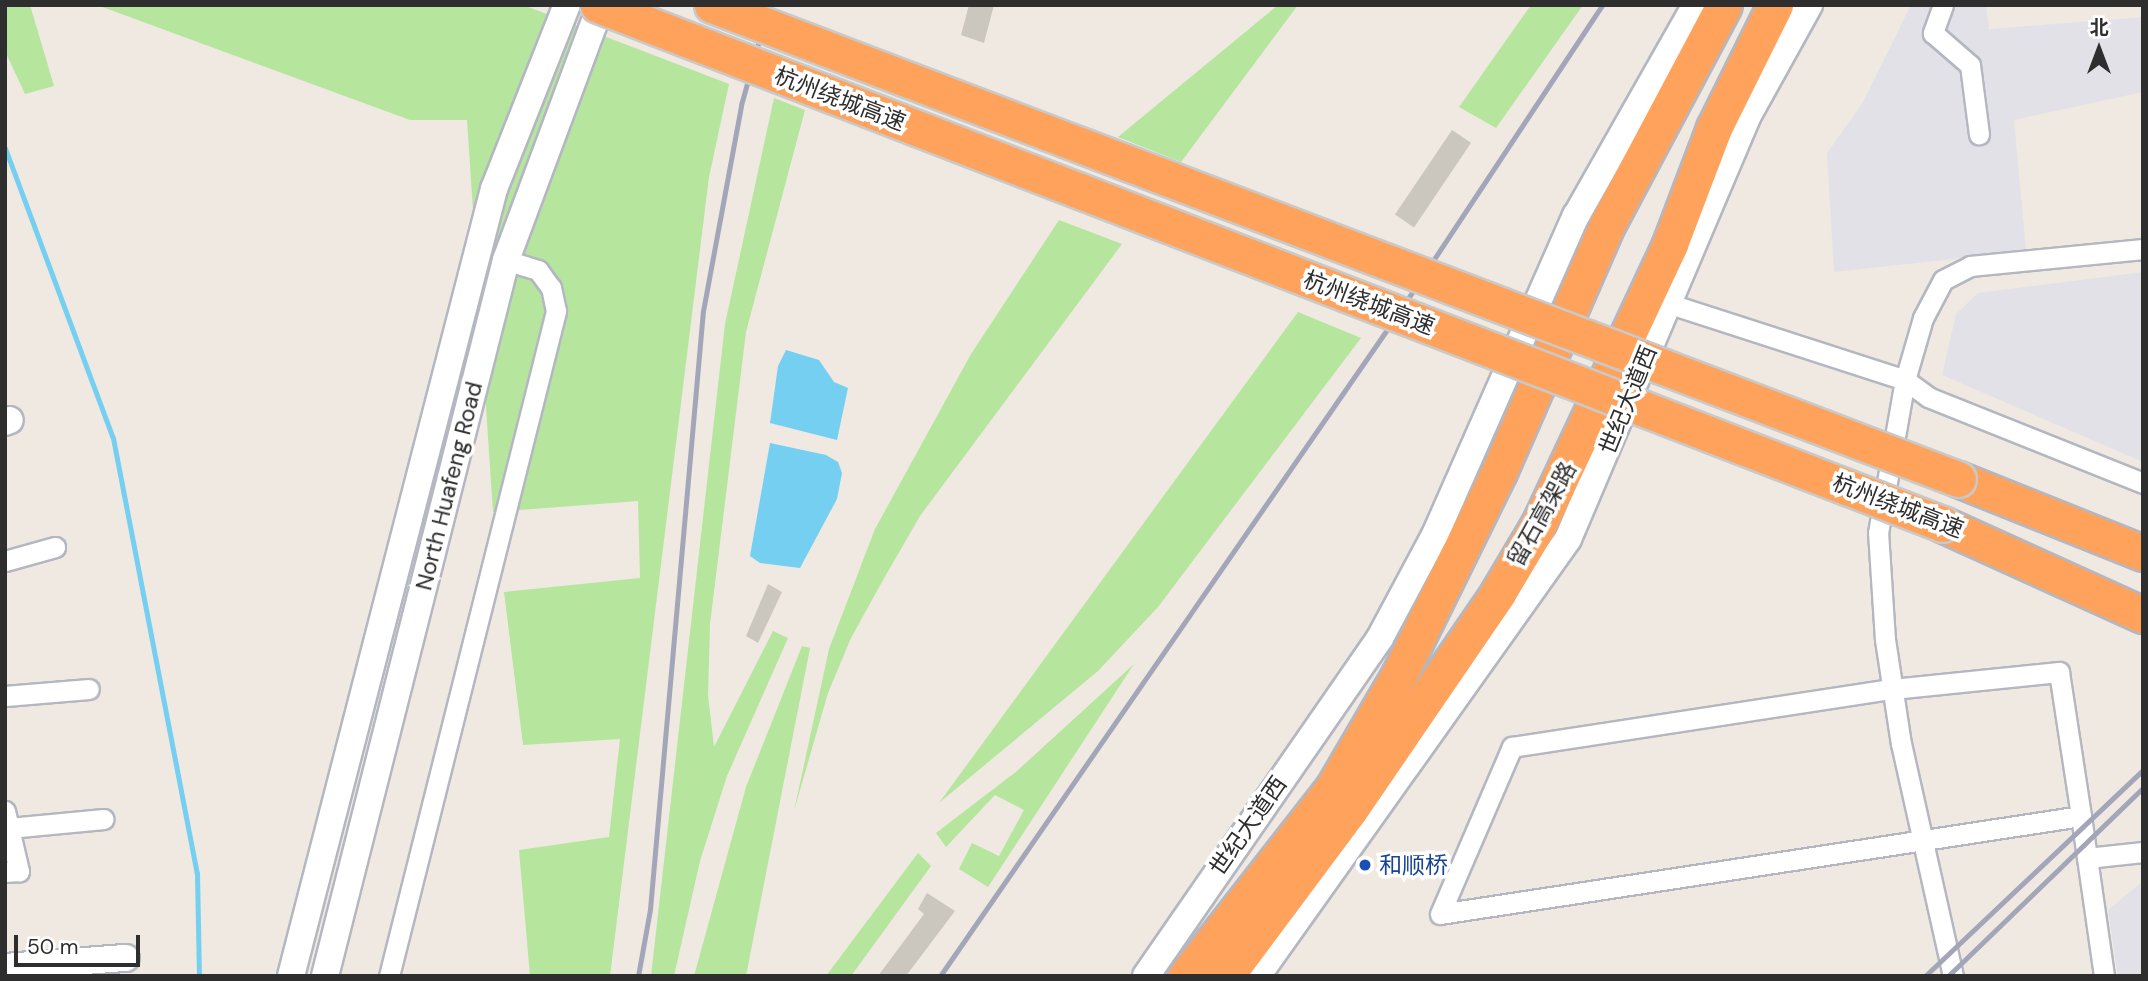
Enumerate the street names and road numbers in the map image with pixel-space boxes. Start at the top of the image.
street label: 杭州绕城高速 [771,61,909,137]
street label: 杭州绕城高速 [1300,265,1438,341]
street label: 世纪大道西 [1594,342,1662,458]
street label: North Huafeng Road [410,379,488,593]
street label: 留石高架路 [1502,457,1582,571]
street label: 杭州绕城高速 [1829,468,1967,544]
street label: 世纪大道西 [1204,771,1292,881]

